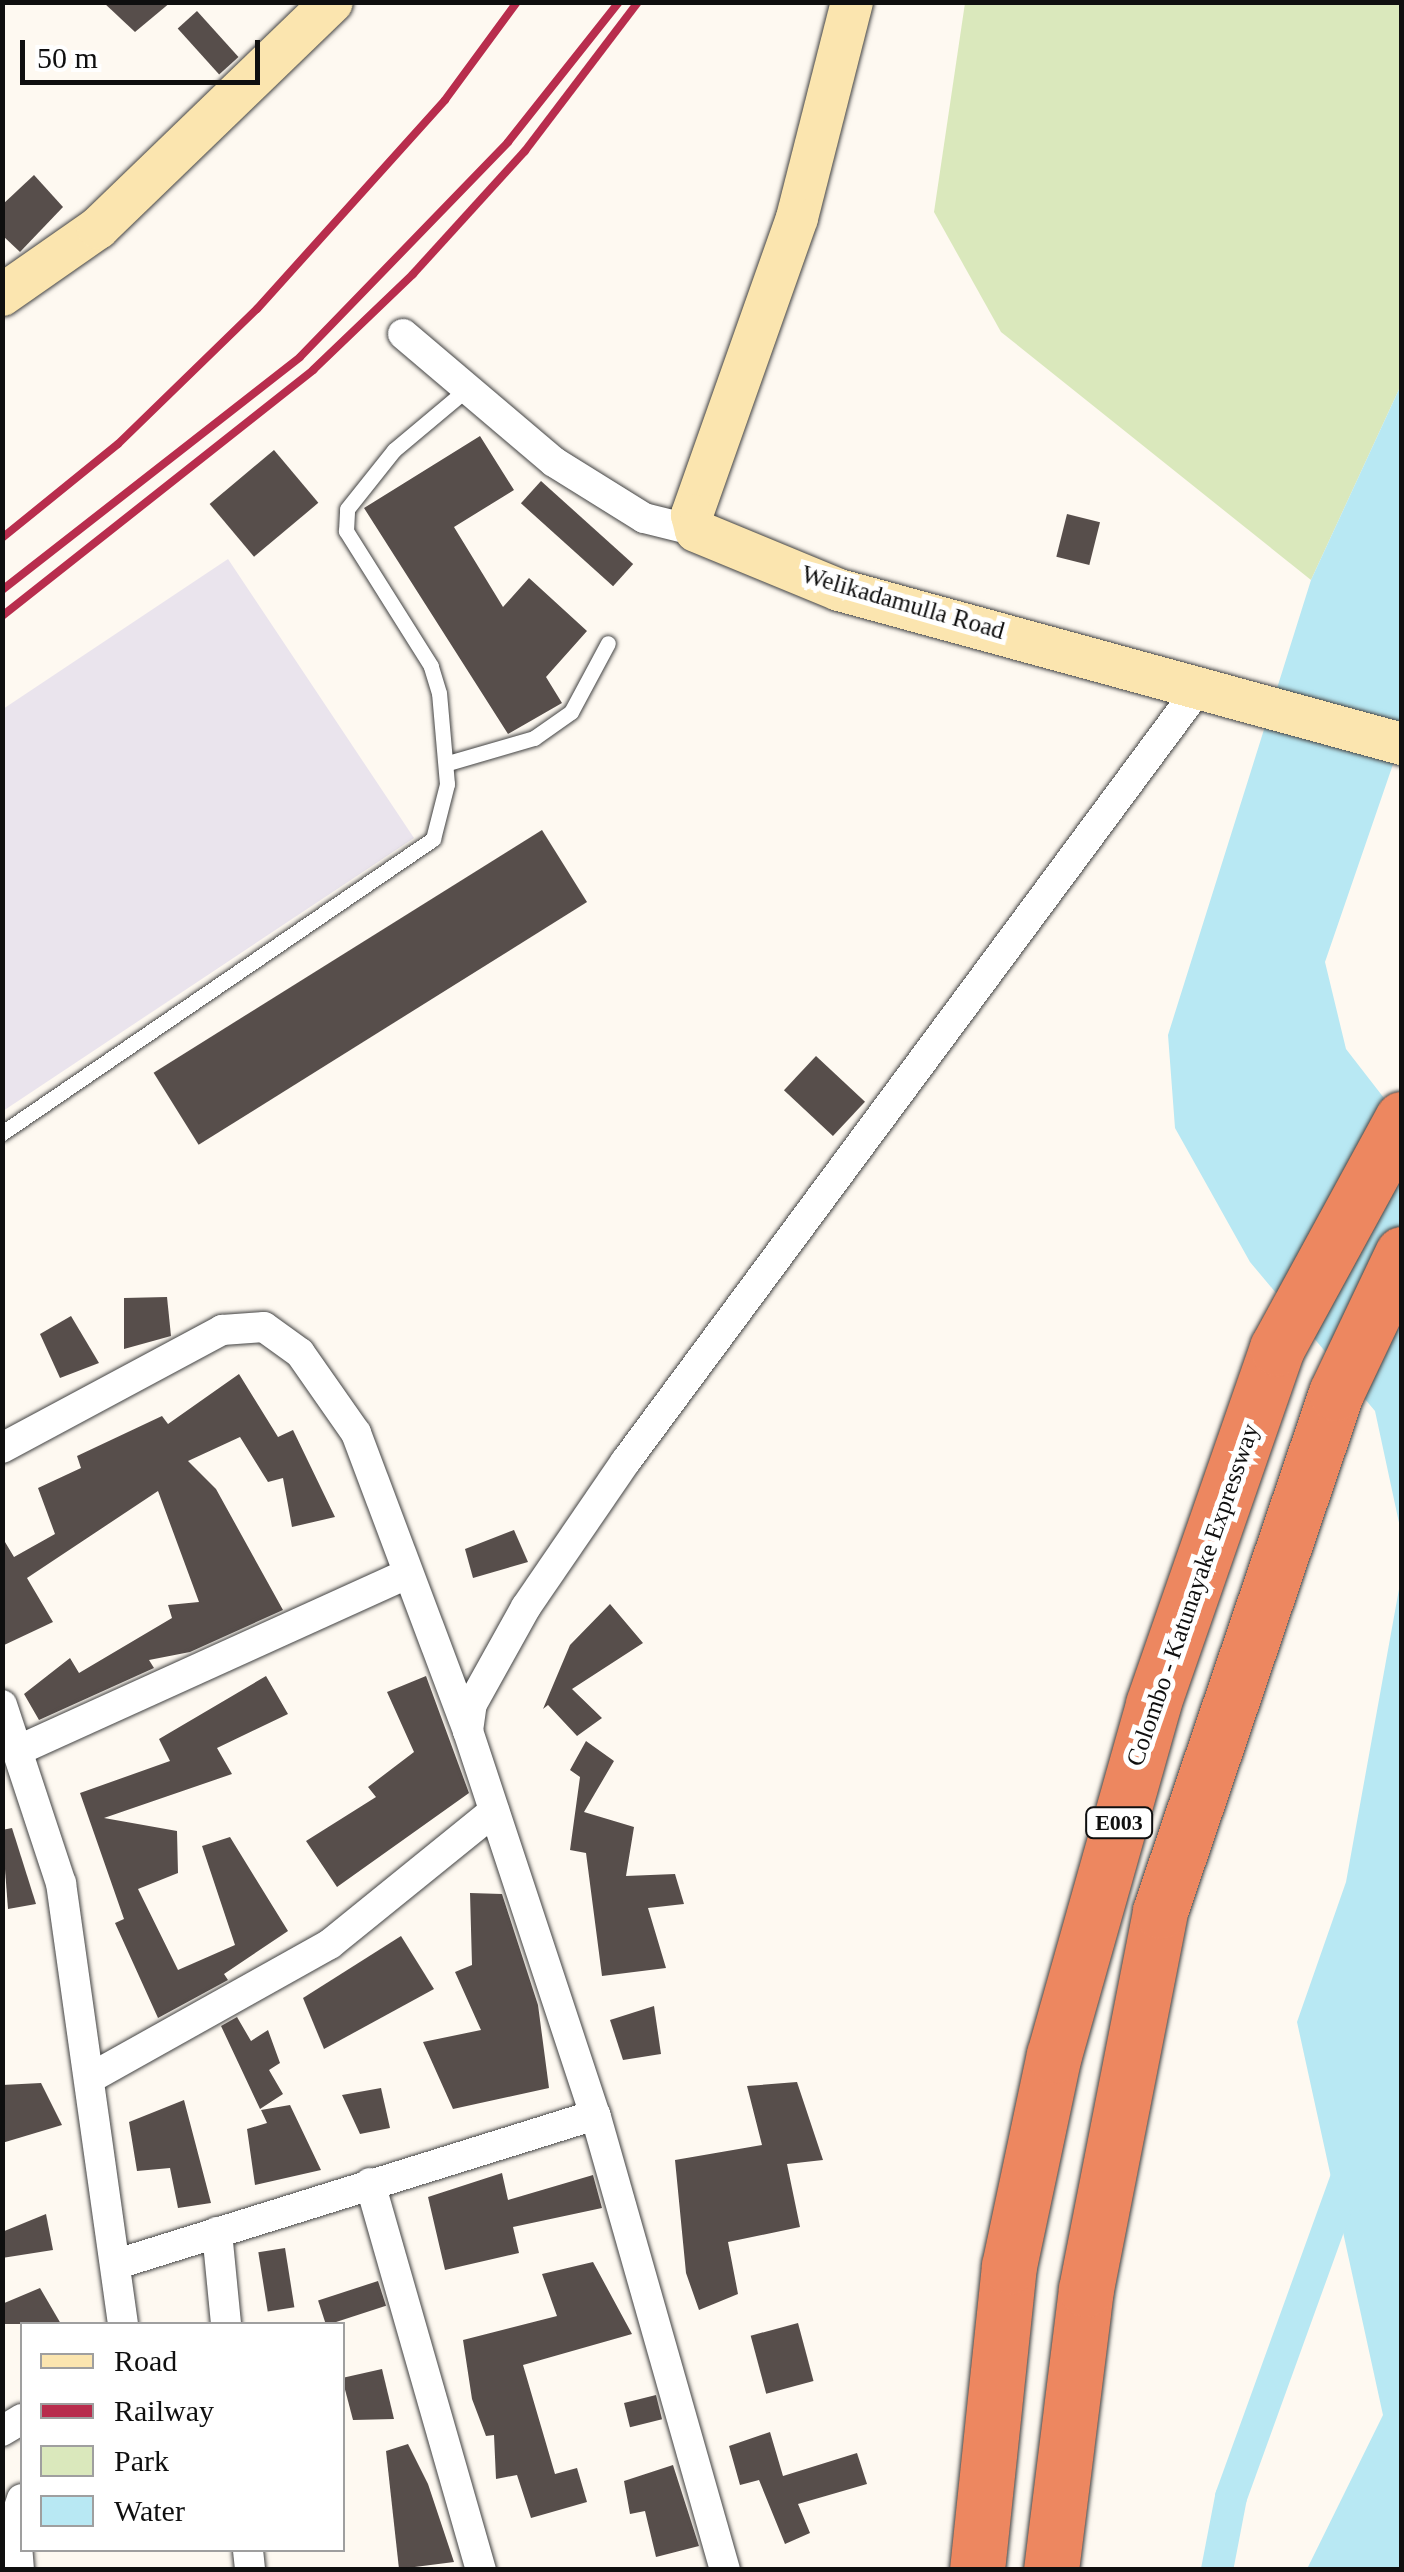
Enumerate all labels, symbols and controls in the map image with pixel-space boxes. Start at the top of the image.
scale bar [25,20,265,82]
text: 50 m [37,41,98,74]
street label: Welikadamulla Road [798,560,1008,646]
street label: Colombo - Katunayake Expressway [1120,1420,1266,1770]
road number: E003 [1084,1806,1154,1840]
legend [20,2322,345,2552]
text: Road [114,2344,177,2377]
text: Railway [114,2394,214,2427]
text: Park [114,2444,169,2477]
text: Water [114,2494,185,2527]

